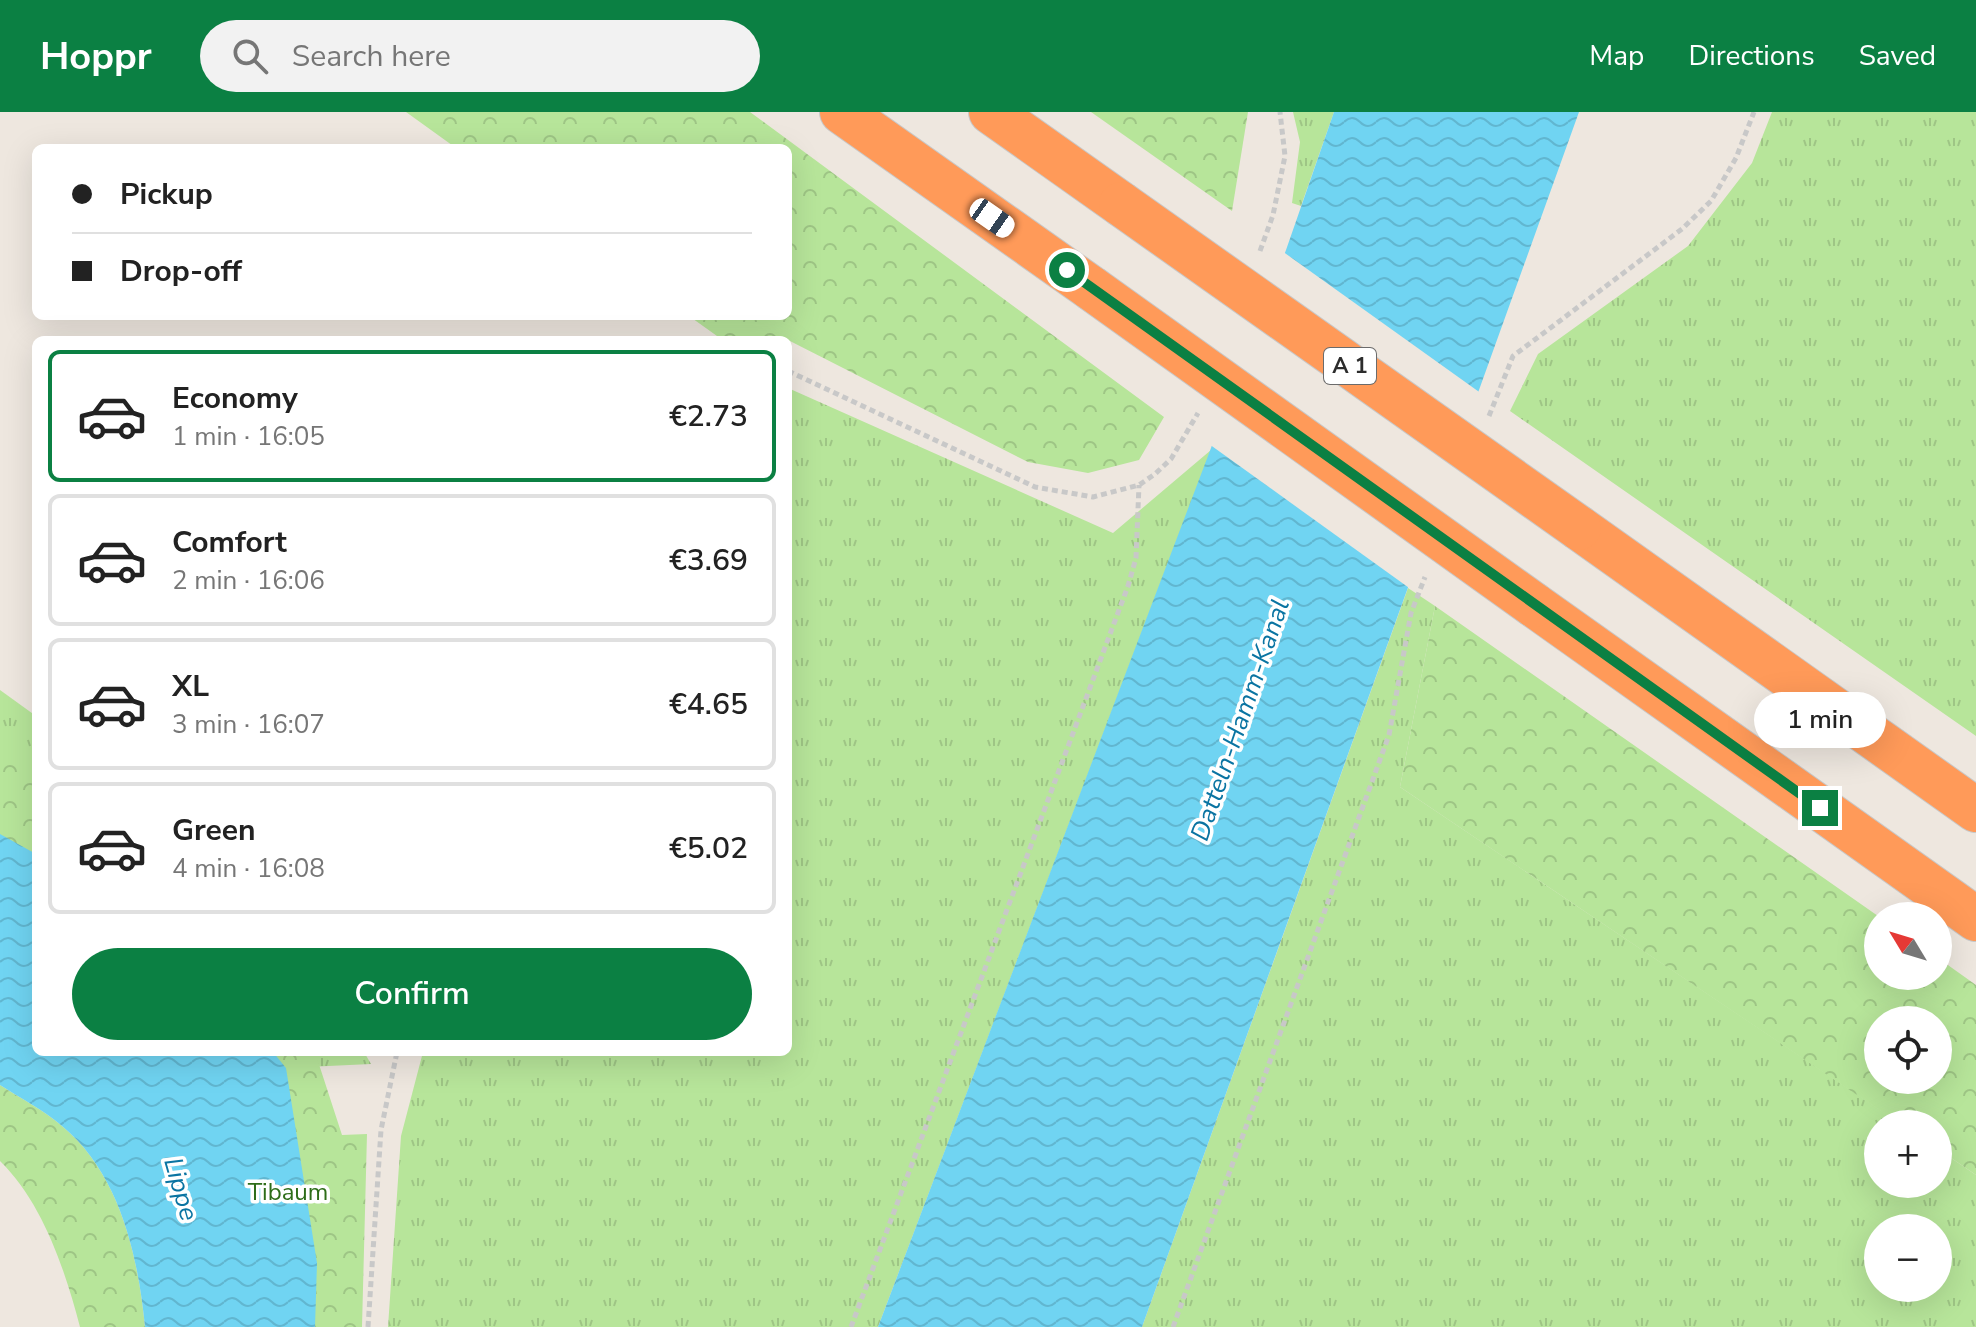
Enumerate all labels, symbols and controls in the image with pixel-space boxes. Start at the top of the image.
search box [200,20,760,92]
text: Hoppr [40,31,152,82]
icon: search [228,34,272,78]
text: Search here [292,36,451,77]
text: Map [1589,37,1644,75]
text: Directions [1688,37,1815,75]
text: Saved [1859,37,1936,75]
text: Pickup [120,174,213,215]
car [965,194,1019,242]
text: Drop-off [120,251,242,292]
route start [1049,252,1085,288]
road number: A 1 [1324,348,1376,384]
text: Economy [172,378,298,419]
icon: car [76,380,148,452]
text: €2.73 [669,396,748,437]
text: 1 min · 16:05 [172,419,325,454]
text: Comfort [172,522,287,563]
icon: car [76,524,148,596]
text: €3.69 [669,540,748,581]
text: 2 min · 16:06 [172,563,325,598]
water label: Datteln-Hamm-Kanal [1182,594,1298,846]
text: XL [172,666,209,707]
icon: car [76,668,148,740]
text: €4.65 [669,684,748,725]
callout: 1 min [1754,692,1886,748]
text: 1 min [1787,702,1853,737]
text: 3 min · 16:07 [172,707,325,742]
route end [1802,790,1838,826]
text: Green [172,810,256,851]
icon: car [76,812,148,884]
text: €5.02 [669,828,748,869]
text: 4 min · 16:08 [172,851,325,886]
north arrow [1864,902,1952,990]
map controls [1864,902,1952,1302]
button: Confirm [72,948,752,1040]
button: locate [1864,1006,1952,1094]
button: + [1864,1110,1952,1198]
water label: Lippe [155,1153,207,1225]
park label: Tibaum [248,1176,328,1208]
button: − [1864,1214,1952,1302]

